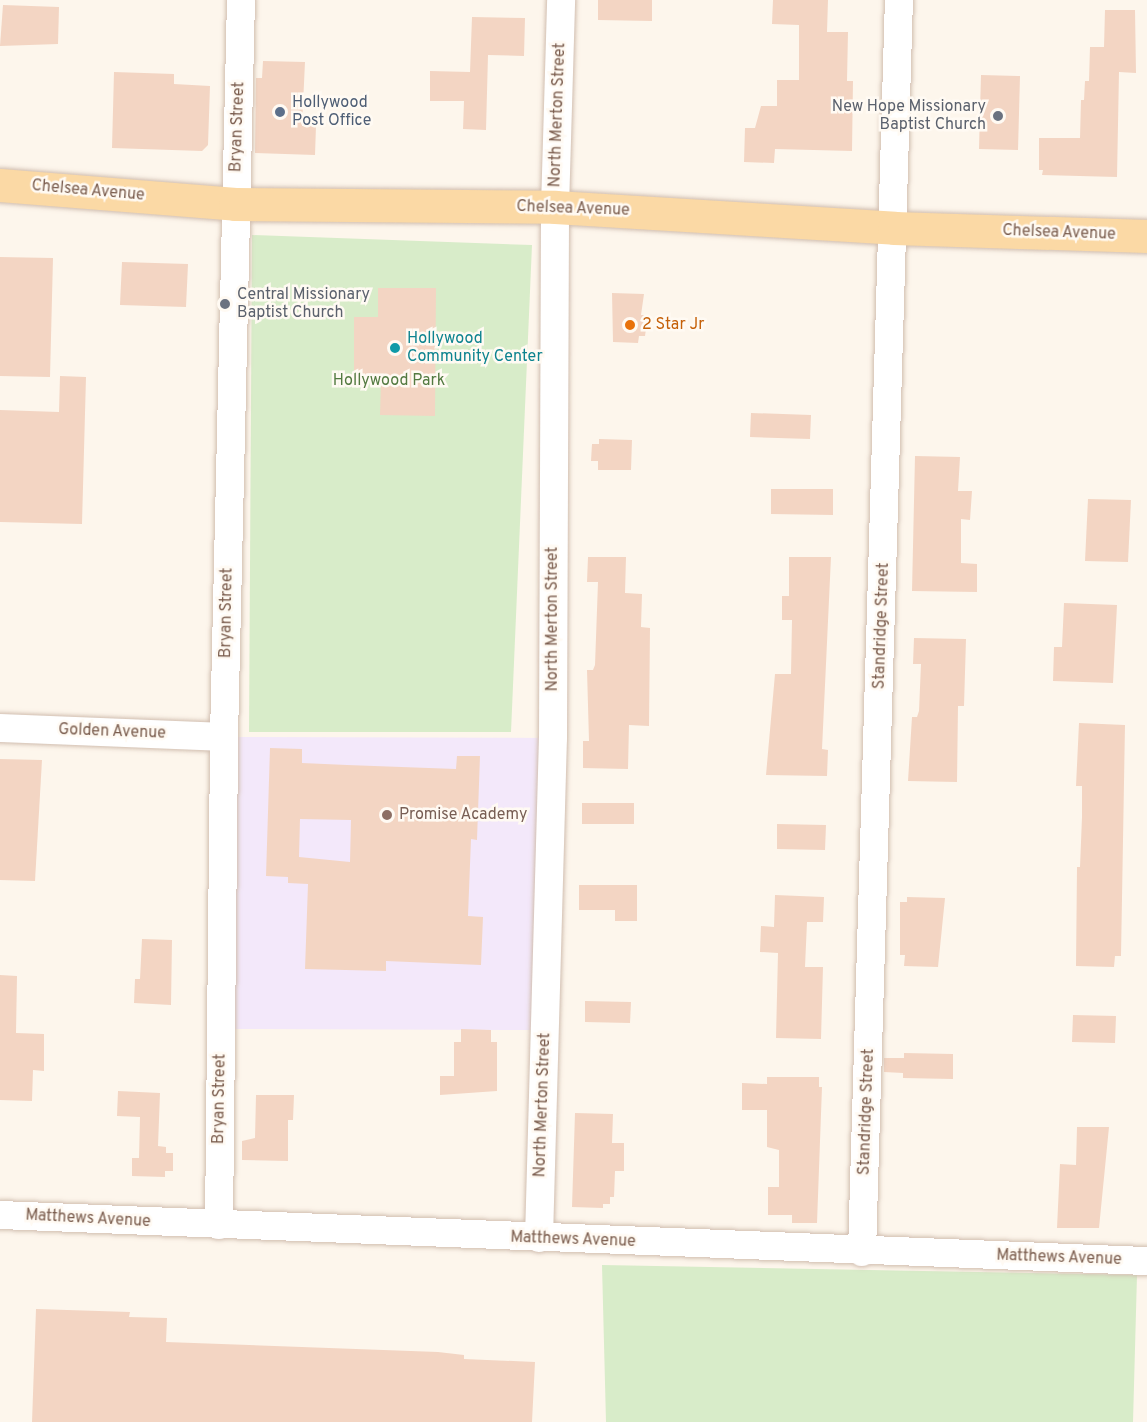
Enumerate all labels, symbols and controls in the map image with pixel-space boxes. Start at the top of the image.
street label: North Merton Street [546,42,570,188]
street label: Bryan Street [227,81,249,173]
place label: Hollywood Post Office [292,93,371,131]
place label: New Hope Missionary Baptist Church [832,97,986,135]
marker: Hollywood Post Office [273,105,287,119]
marker: New Hope Missionary Baptist Church [991,109,1005,123]
street label: Chelsea Avenue [30,176,146,206]
street label: Chelsea Avenue [516,197,630,221]
street label: Chelsea Avenue [1002,221,1116,245]
place label: Central Missionary Baptist Church [237,285,370,323]
marker: Central Missionary Baptist Church [218,297,232,311]
place label: 2 Star Jr [642,315,704,335]
marker: 2 Star Jr [623,318,637,332]
place label: Hollywood Community Center [407,329,543,367]
marker: Hollywood Community Center [388,341,402,355]
park label: Hollywood Park [333,371,445,391]
street label: North Merton Street [543,547,563,691]
street label: Standridge Street [870,562,894,690]
street label: Bryan Street [217,568,237,658]
street label: Golden Avenue [58,721,166,743]
place label: Promise Academy [399,805,528,825]
marker: Promise Academy [380,808,394,822]
street label: North Merton Street [531,1032,555,1178]
street label: Standridge Street [855,1048,879,1176]
street label: Bryan Street [210,1054,230,1144]
street label: Matthews Avenue [25,1206,151,1232]
street label: Matthews Avenue [510,1228,636,1252]
street label: Matthews Avenue [996,1246,1122,1270]

